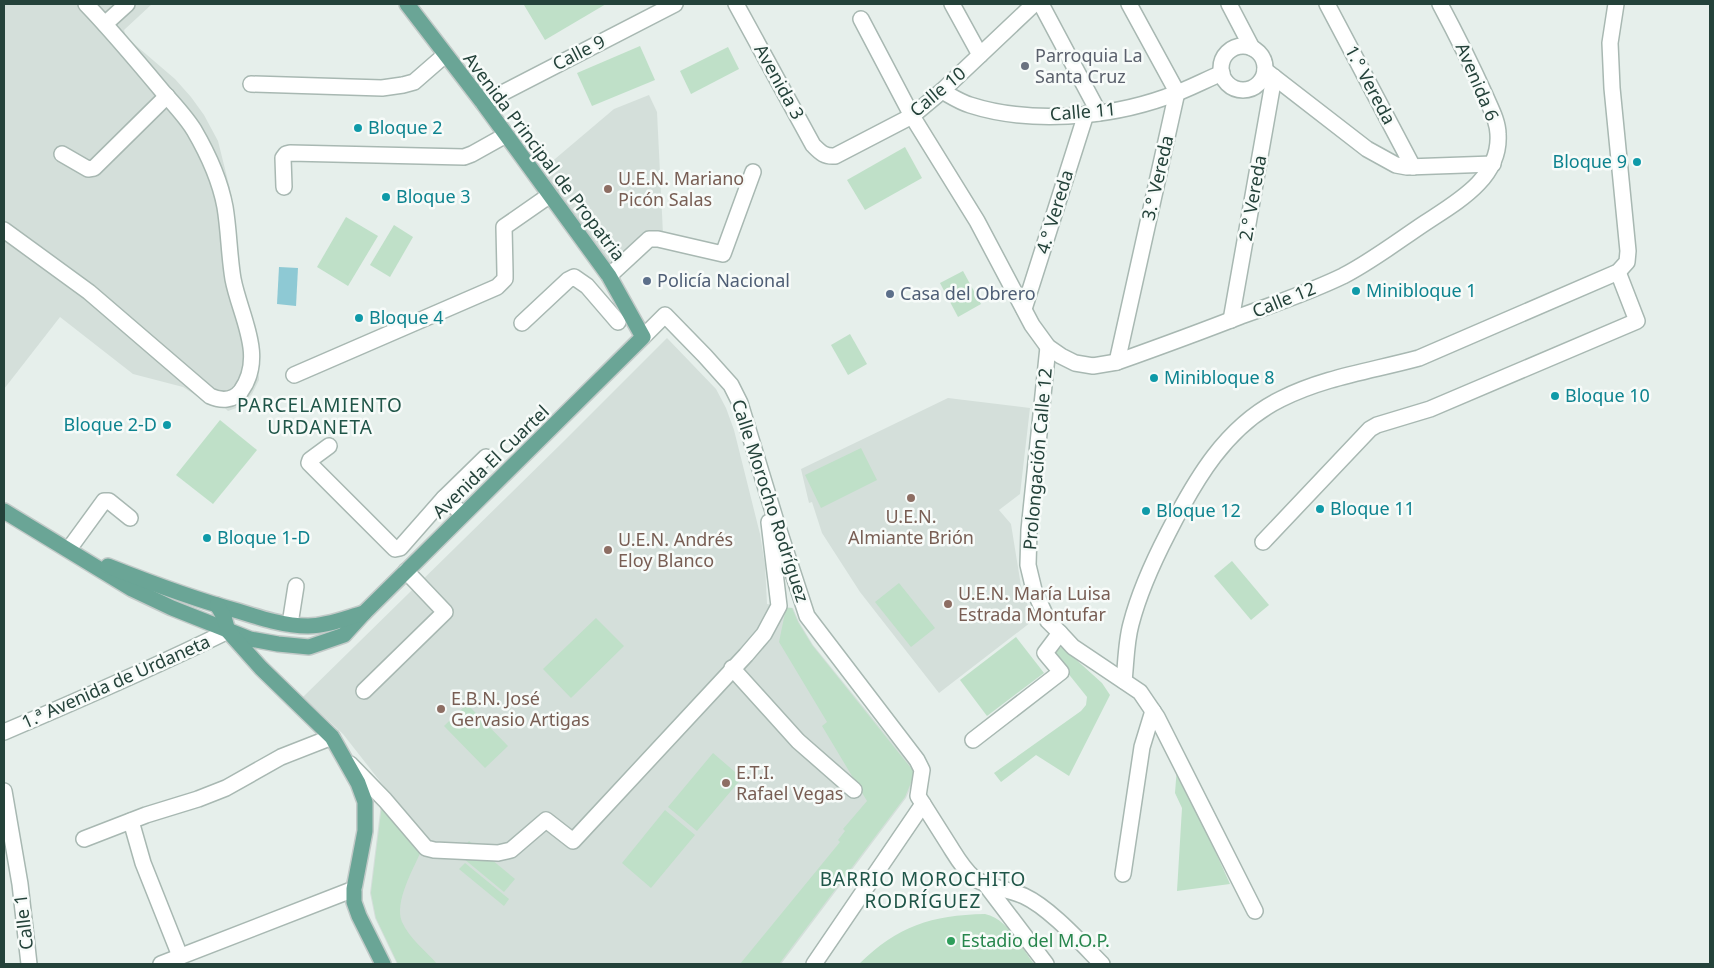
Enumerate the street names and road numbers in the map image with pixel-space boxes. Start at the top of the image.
street label: Calle 9 [548,29,609,75]
street label: Avenida 6 [1451,39,1505,124]
street label: Avenida 3 [749,40,810,124]
street label: 1.° Vereda [1340,41,1402,128]
street label: Avenida Principal de Propatria [459,47,631,265]
street label: Calle 10 [904,61,970,122]
street label: Calle 11 [1049,96,1117,126]
street label: 3.° Vereda [1136,133,1178,223]
street label: 2.° Vereda [1233,153,1271,243]
street label: 4.° Vereda [1030,167,1078,257]
street label: Calle 12 [1248,276,1319,323]
street label: Prolongación Calle 12 [1017,367,1057,551]
street label: Calle Morocho Rodríguez [727,396,815,605]
street label: Avenida El Cuartel [427,399,554,523]
street label: 1.ª Avenida de Urdaneta [18,629,214,734]
street label: Calle 1 [8,893,38,951]

